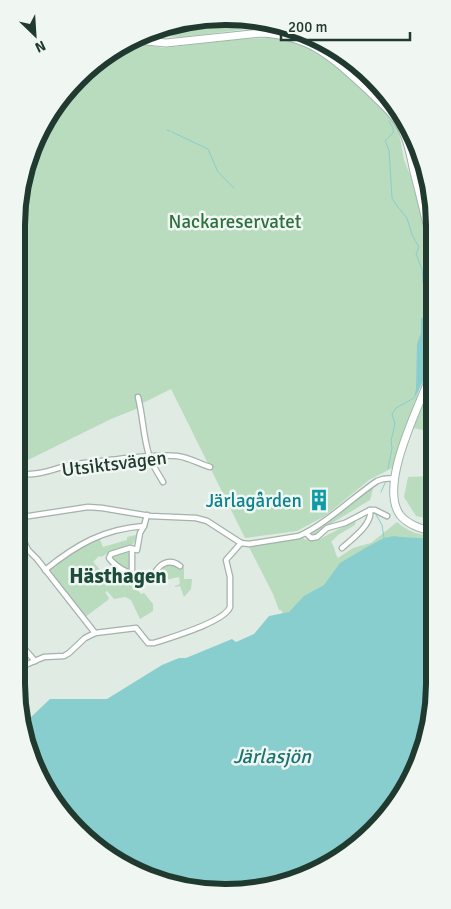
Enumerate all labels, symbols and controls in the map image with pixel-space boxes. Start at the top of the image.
north arrow [10,10,60,60]
scale bar [281,10,410,42]
text: 200 m [288,18,328,36]
text: N [32,37,48,56]
park label: Nackareservatet [169,210,302,234]
street label: Utsiktsvägen [60,446,168,482]
building icon: Järlagården [306,487,332,513]
place label: Järlagården [206,489,302,513]
district label: Hästhagen [69,563,167,589]
water label: Järlasjön [233,744,312,769]

